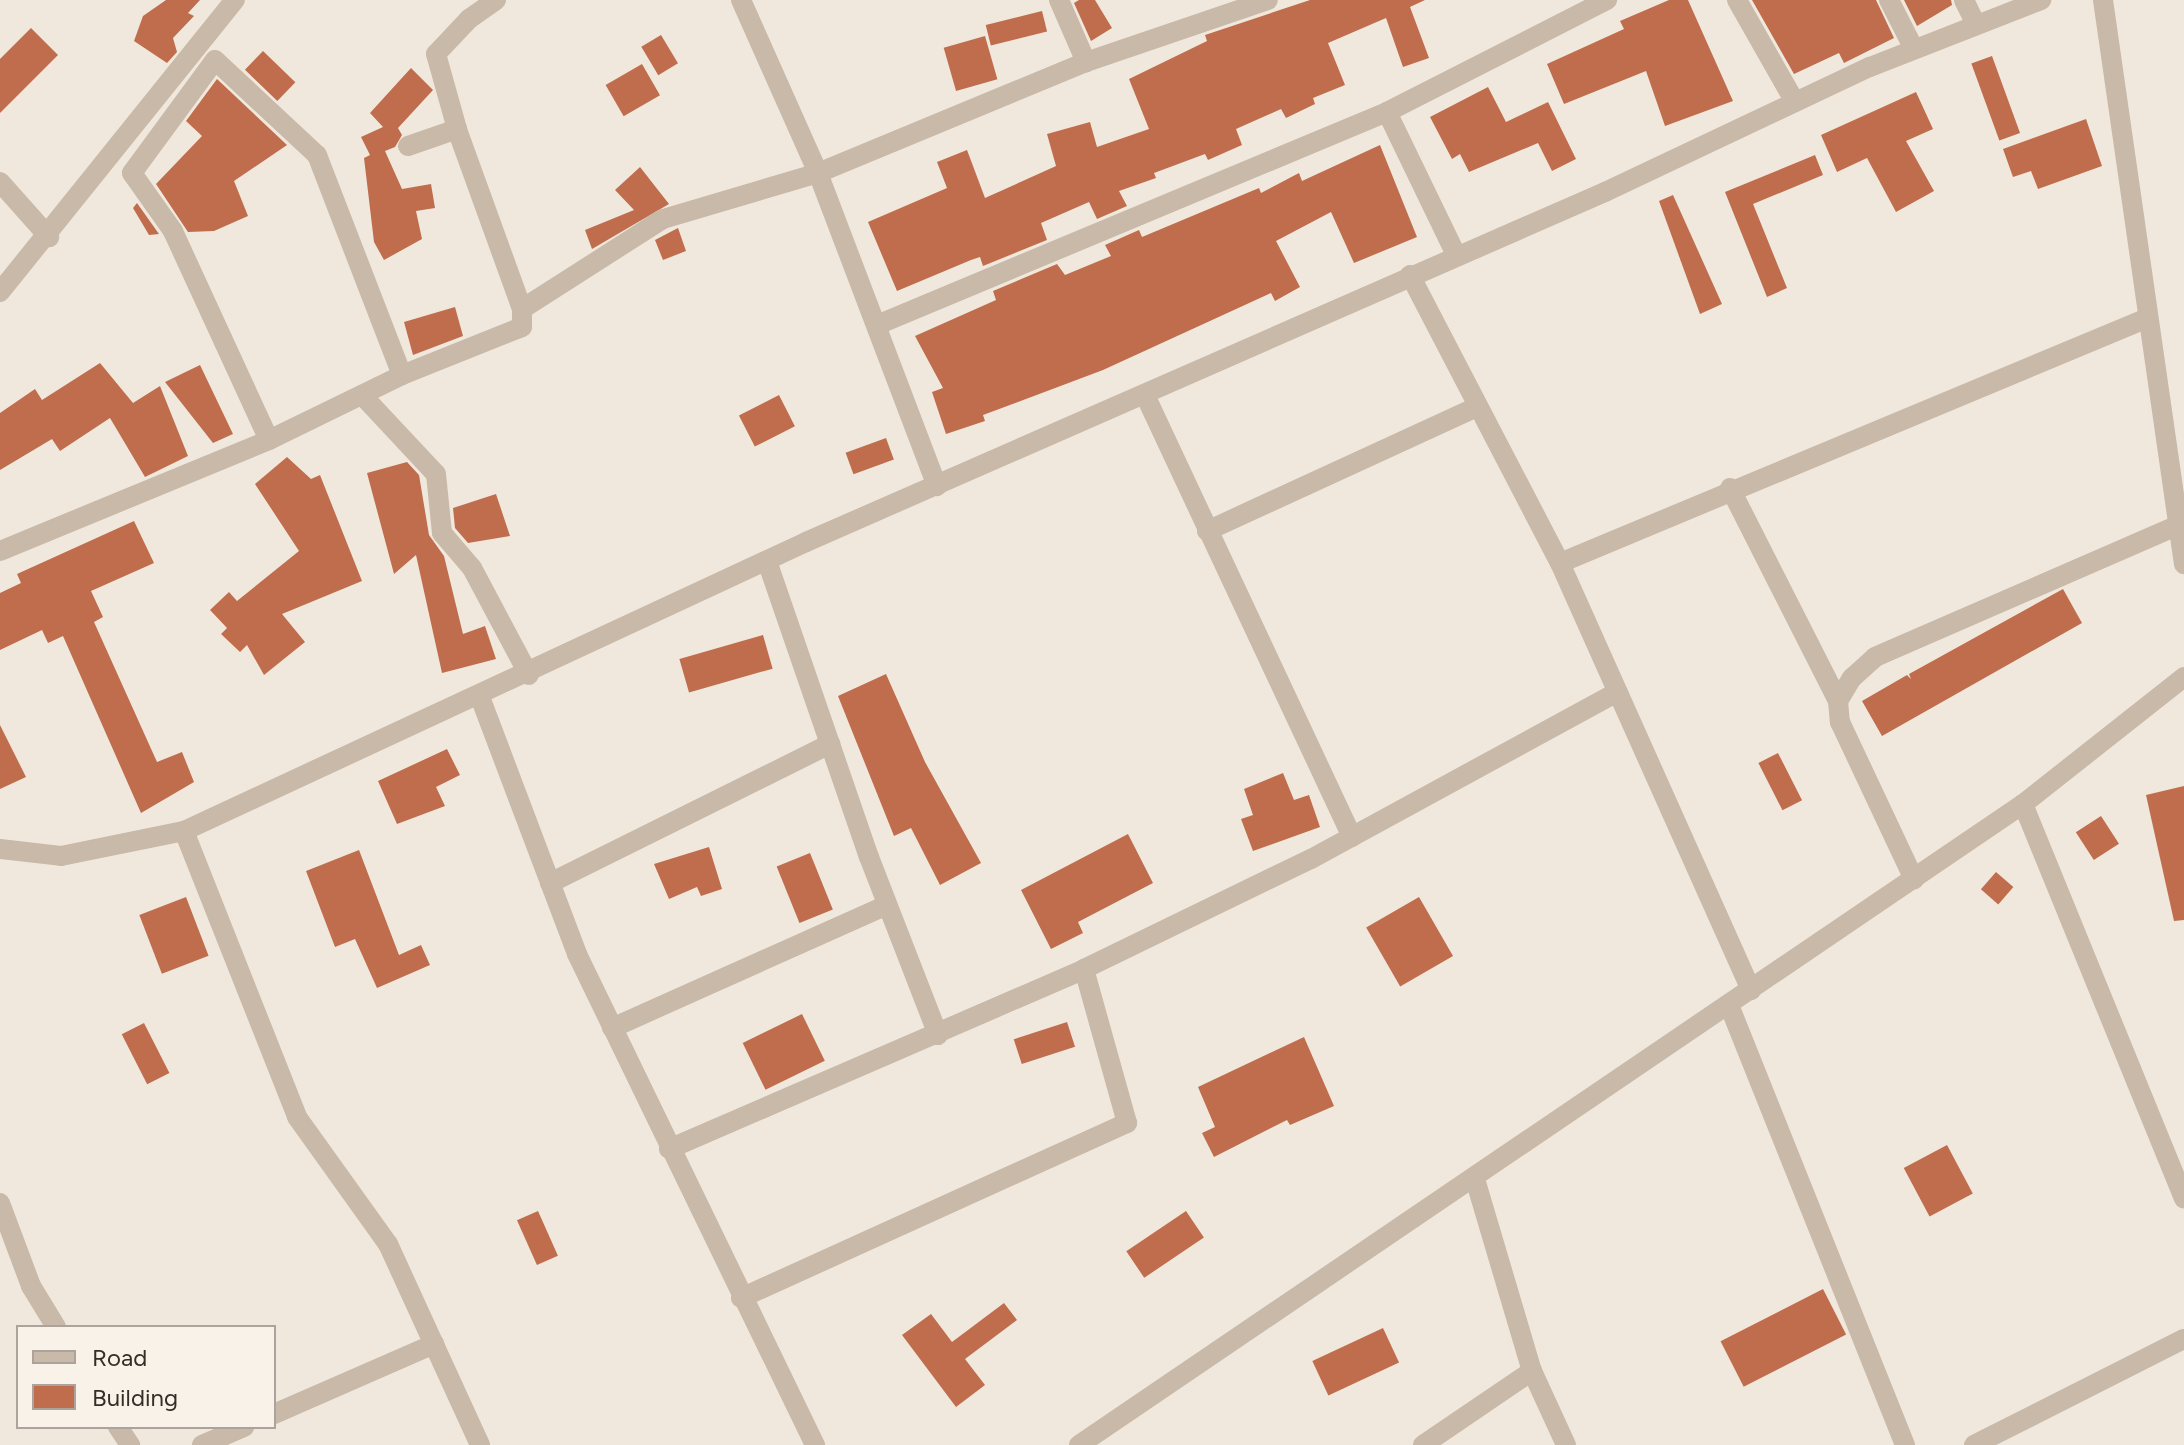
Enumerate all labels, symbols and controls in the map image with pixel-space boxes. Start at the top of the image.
legend [16,1325,276,1429]
text: Road [92,1343,147,1372]
text: Building [92,1383,178,1412]

